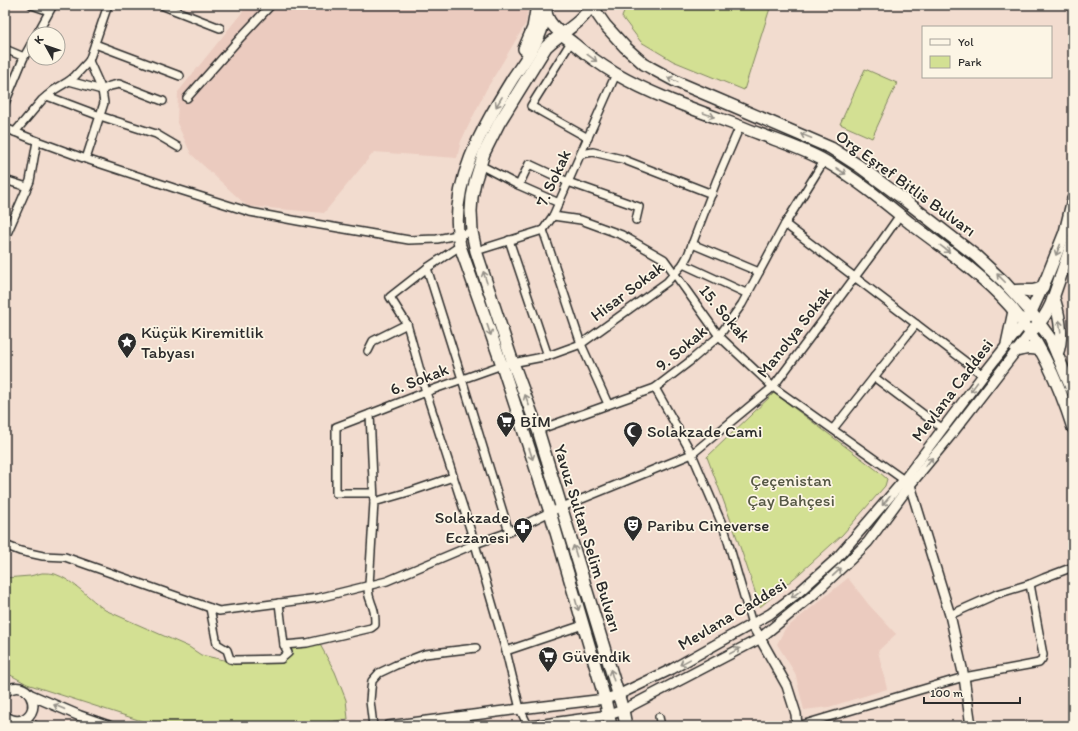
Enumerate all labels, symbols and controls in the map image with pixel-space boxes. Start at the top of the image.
north arrow [26,26,66,66]
legend [922,26,1052,78]
text: K [31,32,47,47]
text: Yol [958,35,974,49]
one-way arrow [587,54,598,62]
text: Park [958,55,982,69]
one-way arrow [668,76,680,83]
one-way arrow [495,96,503,107]
one-way arrow [702,111,714,119]
street label: Org Eşref Bitlis Bulvarı [832,125,980,241]
one-way arrow [800,132,812,140]
street label: 7. Sokak [531,146,575,210]
one-way arrow [835,167,846,175]
one-way arrow [1053,243,1061,255]
one-way arrow [940,245,951,253]
street label: Hisar Sokak [586,257,668,325]
one-way arrow [481,271,488,284]
one-way arrow [996,273,1006,283]
street label: 15. Sokak [695,280,755,346]
street label: Manolya Sokak [752,282,836,382]
one-way arrow [1056,320,1063,333]
street label: 9. Sokak [651,321,711,375]
place label: Küçük Kiremitlik Tabyası [141,322,264,362]
one-way arrow [486,324,494,336]
place icon: Küçük Kiremitlik Tabyası [116,331,138,359]
street label: Mevlana Caddesi [907,335,997,445]
street label: 6. Sokak [387,359,451,399]
one-way arrow [970,382,978,393]
one-way arrow [522,394,530,406]
supermarket icon: BİM [495,410,517,438]
place label: BİM [520,411,551,431]
mosque icon: Solakzade Cami [622,420,644,448]
place label: Solakzade Cami [647,421,762,441]
street label: Yavuz Sultan Selim Bulvarı [550,442,626,634]
one-way arrow [528,447,535,460]
one-way arrow [925,456,933,467]
park label: Çeçenistan Çay Bahçesi [747,470,835,510]
one-way arrow [881,496,891,506]
place label: Solakzade Eczanesi [435,507,509,547]
theatre icon: Paribu Cineverse [622,514,644,542]
place label: Paribu Cineverse [647,515,769,535]
pharmacy icon: Solakzade Eczanesi [512,516,534,544]
one-way arrow [571,544,578,557]
one-way arrow [832,567,842,577]
street label: Mevlana Caddesi [674,574,790,654]
one-way arrow [790,590,801,599]
one-way arrow [574,598,581,611]
supermarket icon: Güvendik [537,645,559,673]
place label: Güvendik [562,646,631,666]
one-way arrow [729,647,741,655]
one-way arrow [679,658,691,666]
one-way arrow [608,669,615,682]
scale bar [924,679,1020,705]
text: 100 m [930,686,963,700]
one-way arrow [54,703,66,711]

